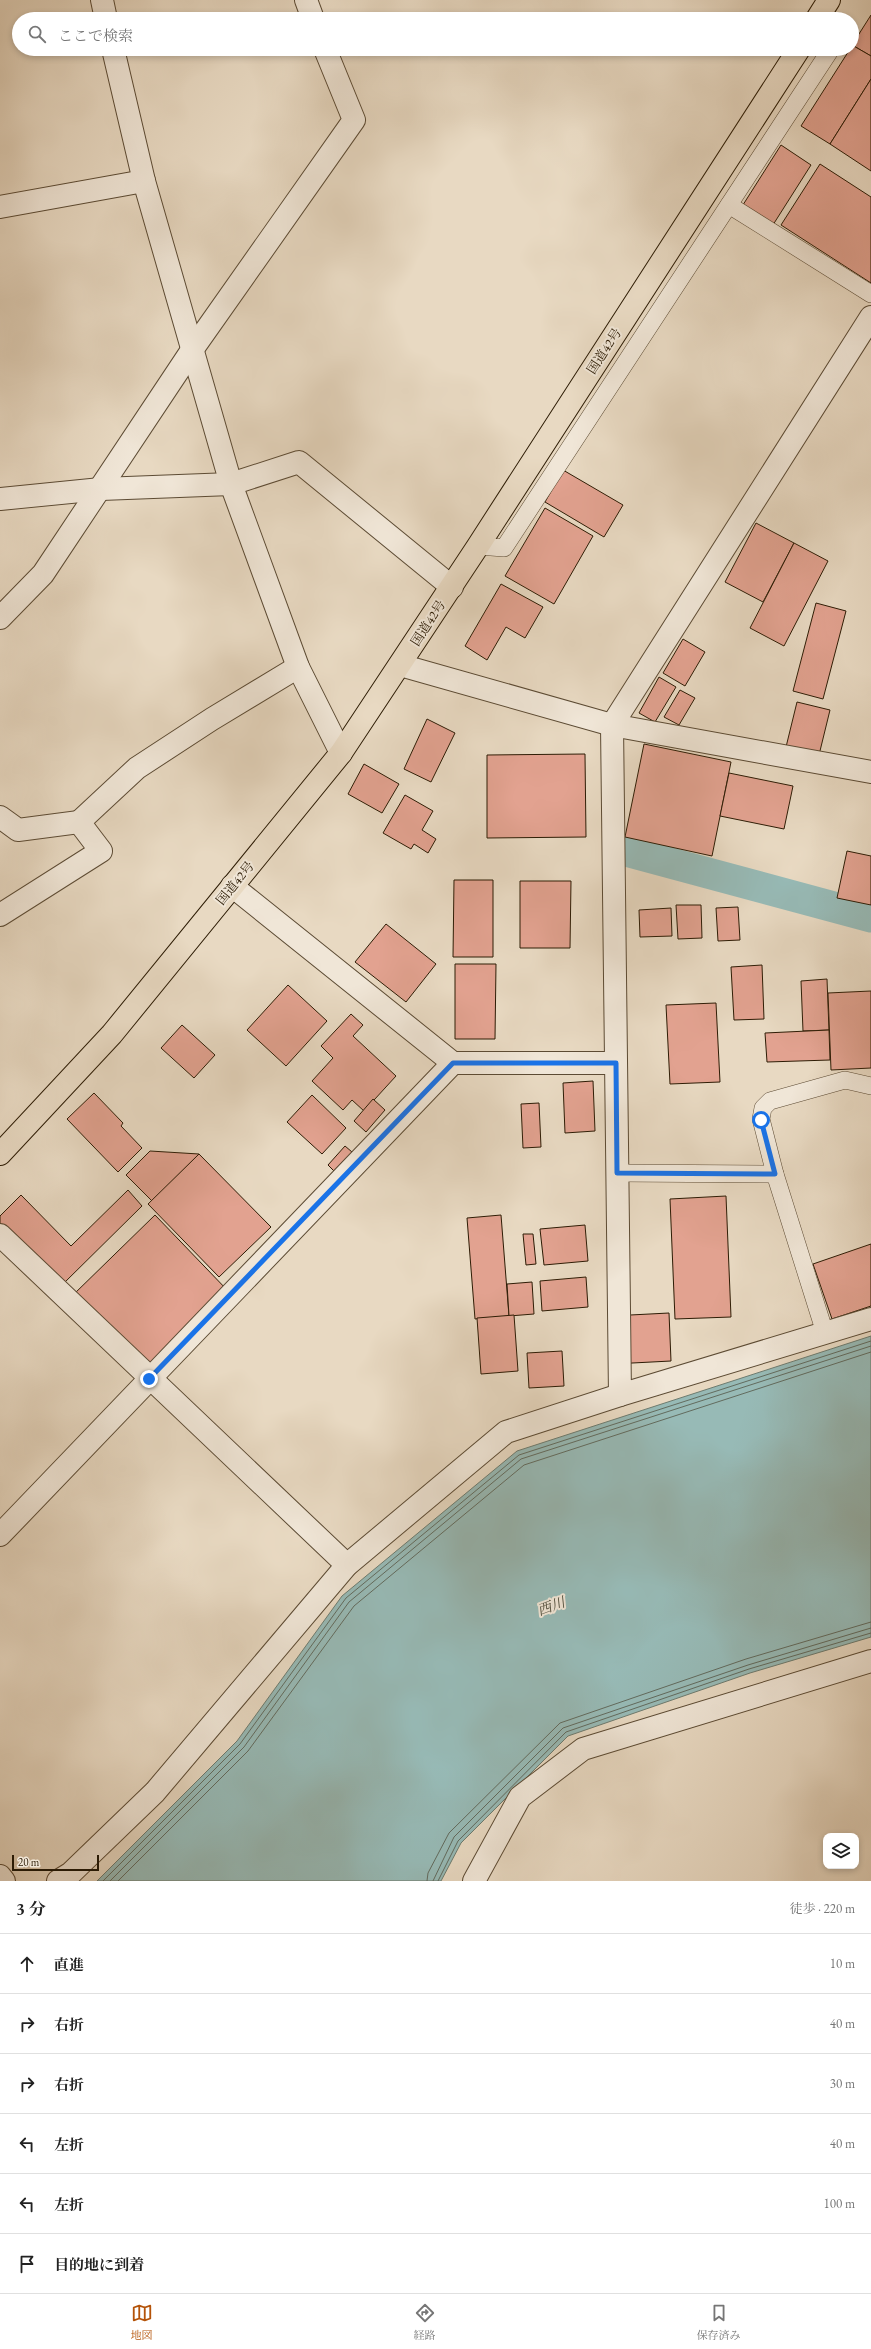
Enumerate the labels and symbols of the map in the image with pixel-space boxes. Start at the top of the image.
street label: 国道42号 [583,325,625,377]
street label: 国道42号 [407,597,449,649]
street label: 国道42号 [212,858,258,908]
route start [752,1111,770,1129]
route end [140,1370,158,1388]
water label: 西川 [535,1592,569,1619]
scale bar [12,1853,99,1872]

